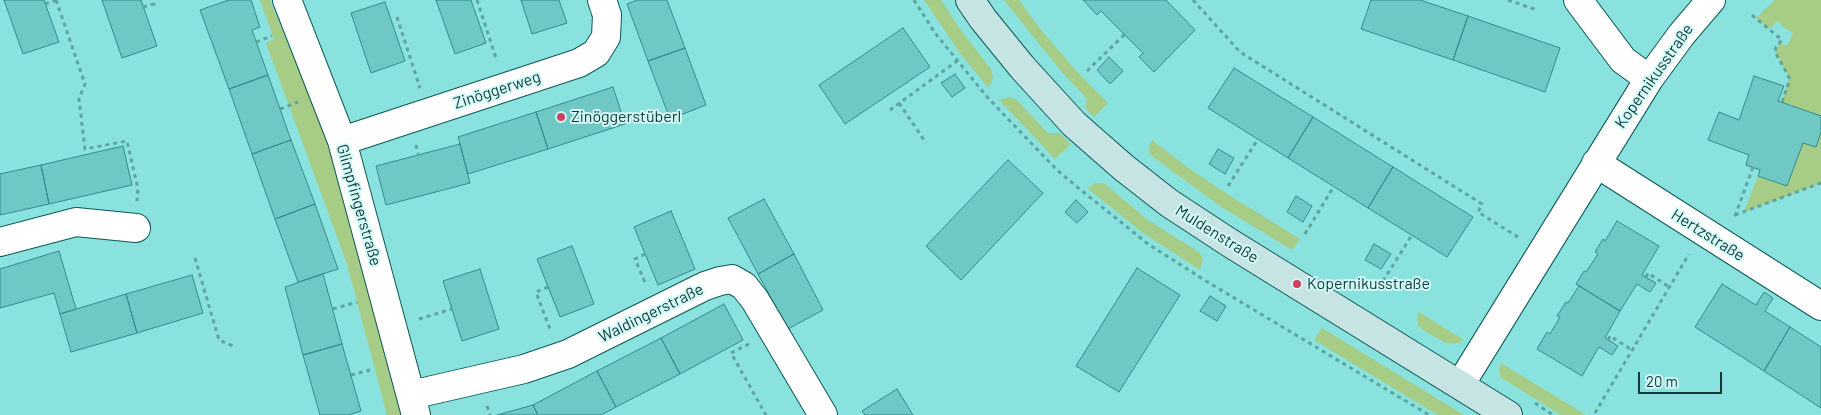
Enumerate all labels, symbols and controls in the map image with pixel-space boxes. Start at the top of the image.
street label: Kopernikusstraße [1611,20,1697,132]
street label: Zinöggerweg [451,67,543,113]
place label: Zinöggerstüberl [571,107,681,127]
marker: Zinöggerstüberl [555,111,567,123]
street label: Glimpfingerstraße [332,142,386,268]
street label: Muldenstraße [1172,201,1262,267]
street label: Hertzstraße [1668,205,1748,265]
place label: Kopernikusstraße [1307,274,1430,294]
marker: Kopernikusstraße [1291,278,1303,290]
street label: Waldingerstraße [595,279,707,347]
scale bar [1641,362,1725,394]
text: 20 m [1646,372,1678,390]

